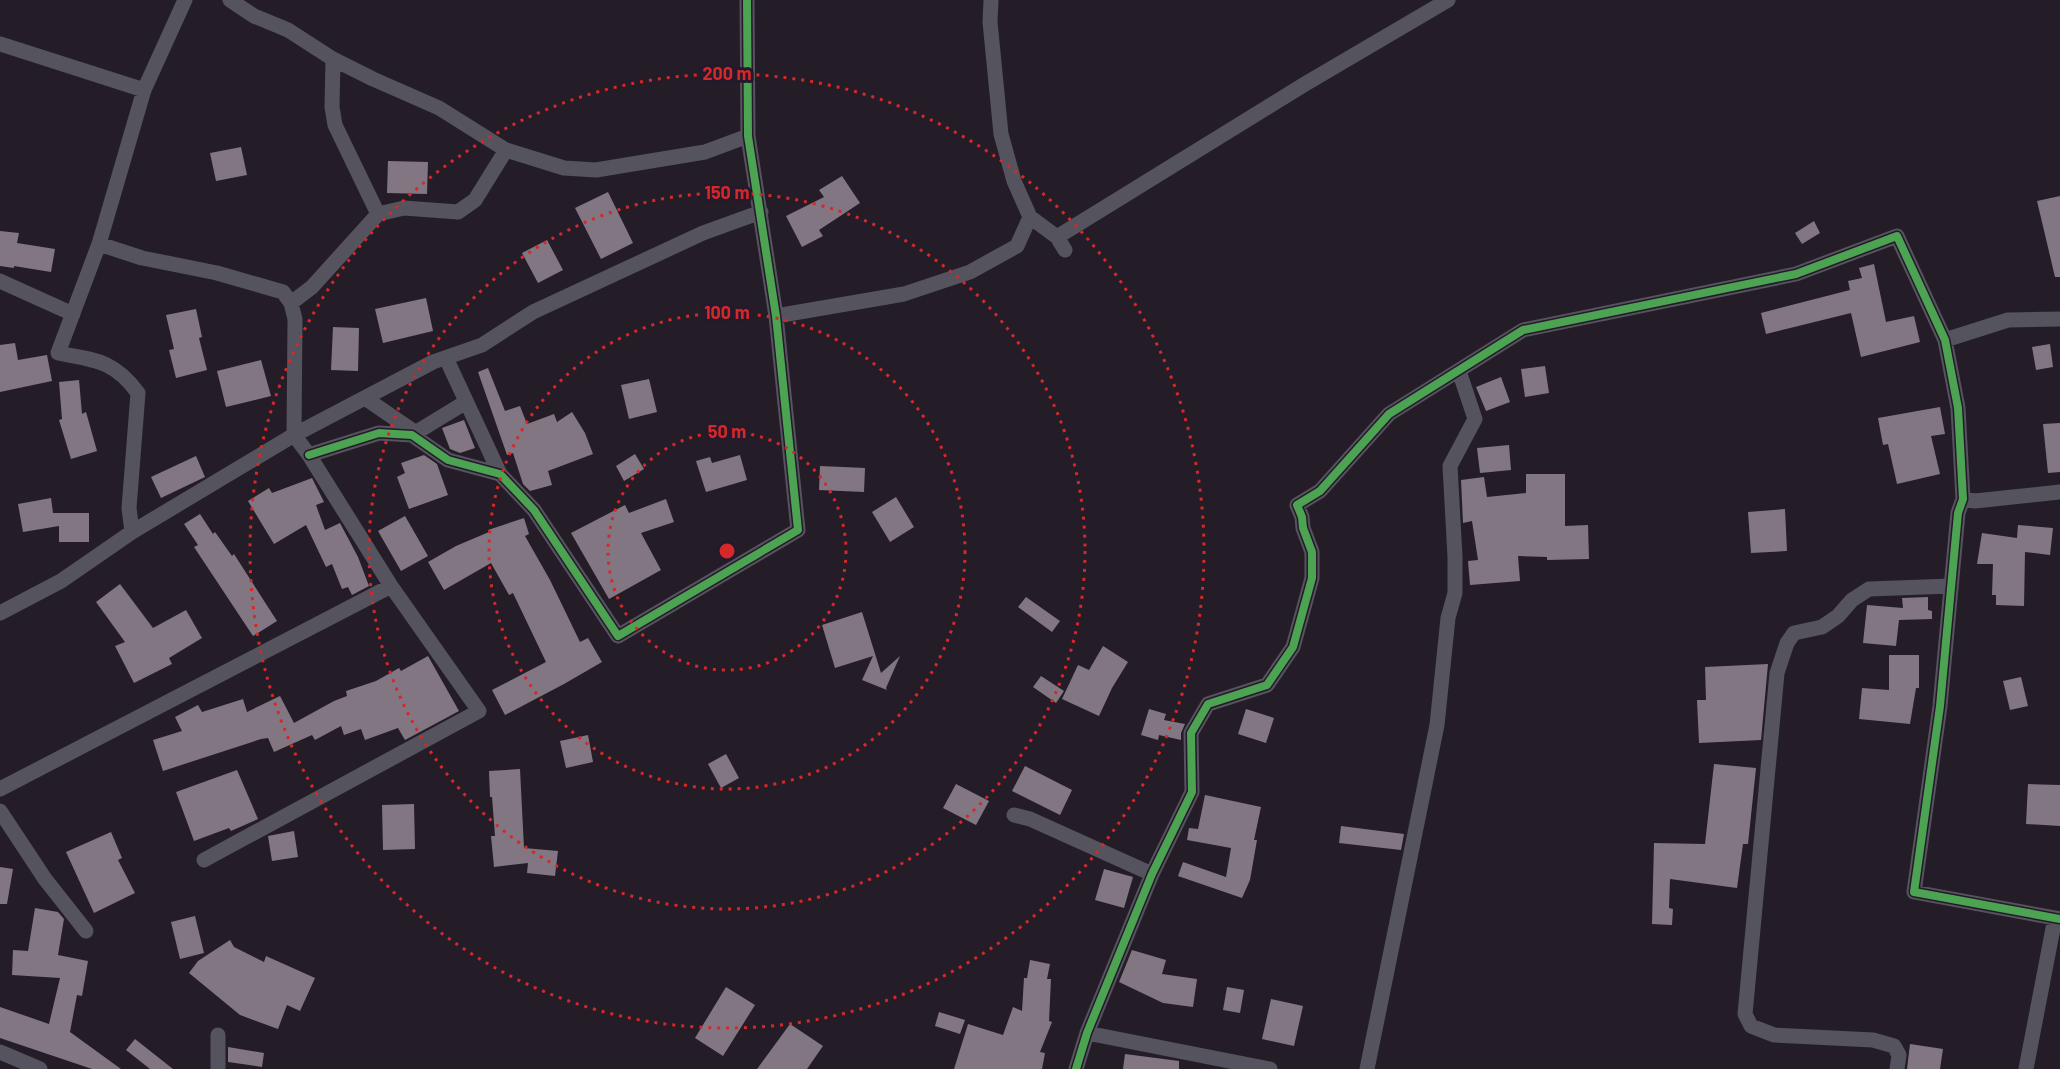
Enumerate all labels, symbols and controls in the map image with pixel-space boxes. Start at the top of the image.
text: 200 m [702,62,752,84]
text: 150 m [705,181,749,203]
text: 100 m [704,301,750,323]
text: 50 m [708,420,746,442]
centre of rings [717,541,737,561]

